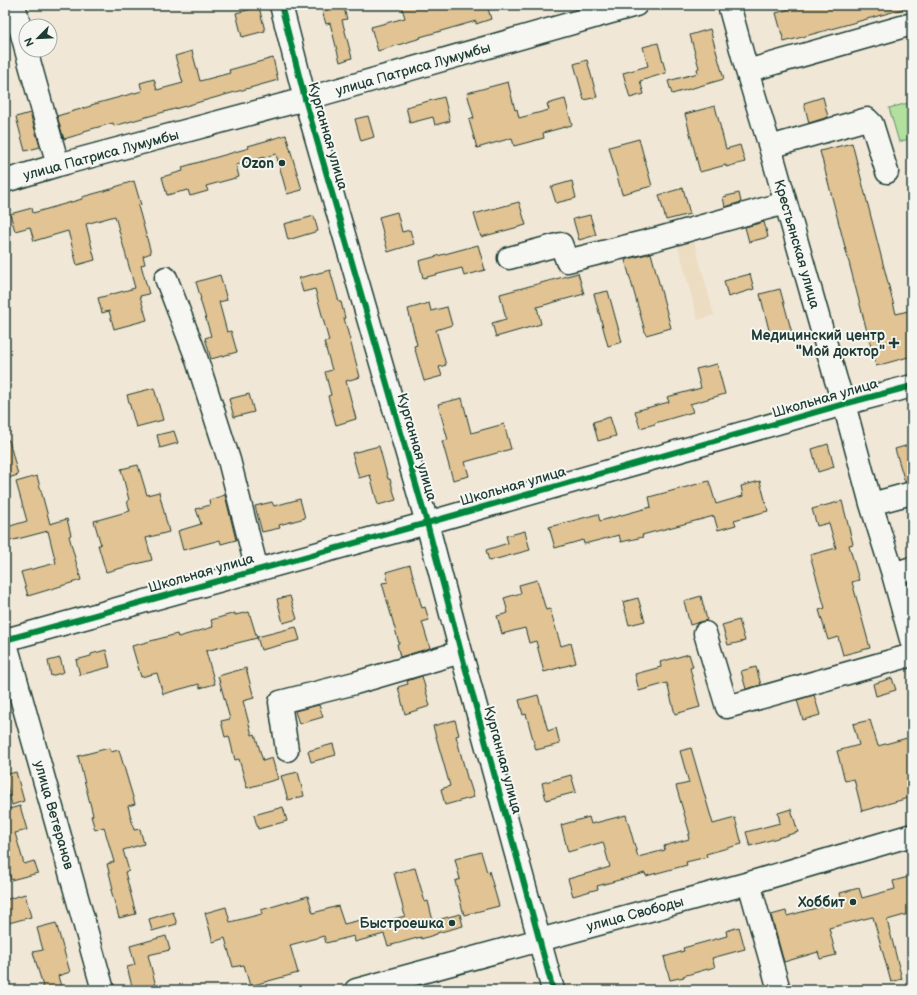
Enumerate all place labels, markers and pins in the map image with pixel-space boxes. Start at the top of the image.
place label: Ozon [241,155,274,172]
marker: Ozon [277,158,287,168]
place label: Медицинский центр "Мой доктор" [751,327,886,360]
marker: Медицинский центр "Мой доктор" [888,337,900,349]
place label: Хоббит [797,894,845,911]
marker: Хоббит [848,897,858,907]
place label: Быстроешка [360,915,445,932]
marker: Быстроешка [447,918,457,928]

